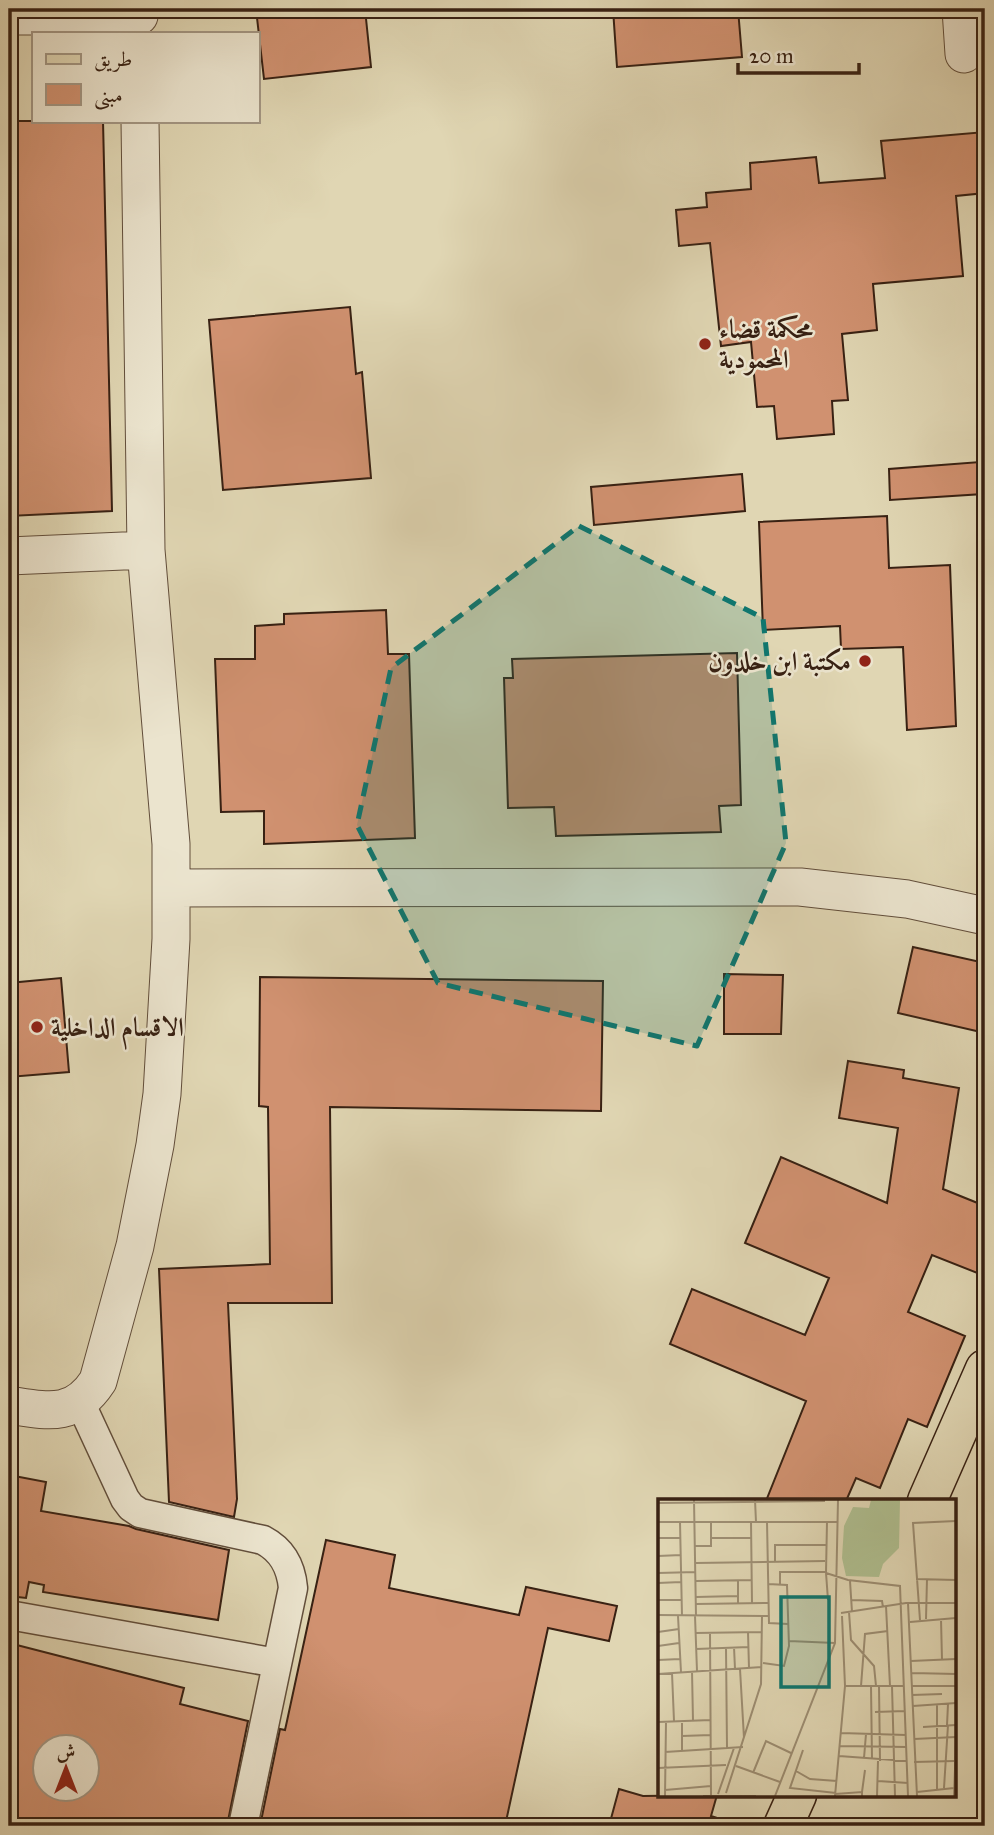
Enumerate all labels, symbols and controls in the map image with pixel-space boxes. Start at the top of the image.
legend [32,32,259,122]
scale bar [738,32,859,76]
text: 20 m [749,43,794,69]
text: طريق [94,46,132,72]
text: مبنى [94,82,123,110]
place label: محكمة قضاء المحمودية [719,313,814,376]
marker: محكمة قضاء المحمودية [697,336,713,352]
place label: مكتبة ابن خلدون [708,645,851,677]
marker: مكتبة ابن خلدون [857,653,873,669]
place label: الاقسام الداخلية [51,1011,184,1050]
marker: الاقسام الداخلية [29,1019,45,1035]
inset map [658,1499,956,1797]
north arrow [32,1734,102,1804]
text: ش [57,1740,75,1763]

